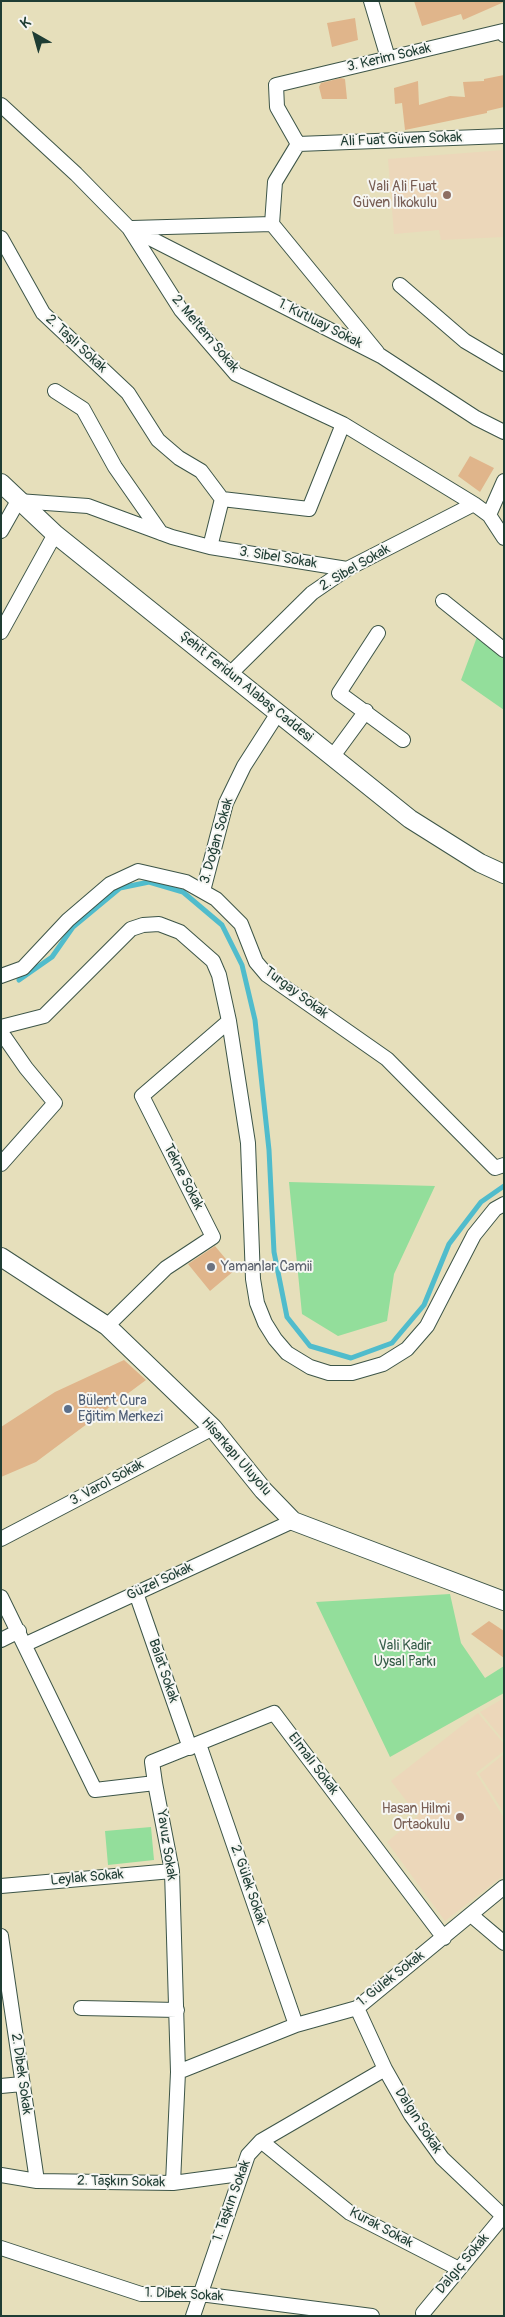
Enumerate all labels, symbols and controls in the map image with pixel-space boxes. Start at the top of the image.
north arrow [10,10,60,60]
text: K [17,13,34,32]
street label: 3. Kerim Sokak [345,40,433,76]
street label: Ali Fuat Güven Sokak [340,129,462,151]
place label: Vali Ali Fuat Güven İlkokulu [353,179,437,212]
marker: Vali Ali Fuat Güven İlkokulu [441,189,453,201]
street label: 2. Meltem Sokak [168,292,242,376]
street label: 1. Kutluay Sokak [275,296,365,352]
street label: 2. Taşlı Sokak [42,311,110,377]
street label: 2. Sibel Sokak [317,541,393,595]
street label: 3. Sibel Sokak [238,544,318,572]
street label: Şehit Feridun Alabaş Caddesi [176,628,316,746]
street label: 3. Doğan Sokak [197,796,237,886]
street label: Turgay Sokak [261,963,331,1023]
street label: Tekne Sokak [159,1141,207,1213]
place label: Yamanlar Camii [221,1259,312,1275]
marker: Yamanlar Camii [205,1261,217,1273]
place label: Bülent Cura Eğitim Merkezi [78,1393,163,1425]
marker: Bülent Cura Eğitim Merkezi [62,1403,74,1415]
street label: Hisarkapı Uluyolu [197,1414,275,1500]
street label: 3. Varol Sokak [67,1457,147,1509]
street label: Güzel Sokak [124,1559,196,1605]
street label: Balat Sokak [144,1637,182,1705]
park label: Vali Kadir Uysal Parkı [374,1638,436,1670]
street label: Elmalı Sokak [284,1730,342,1798]
place label: Hasan Hilmi Ortaokulu [382,1801,450,1834]
street label: Yavuz Sokak [152,1808,180,1882]
marker: Hasan Hilmi Ortaokulu [454,1811,466,1823]
street label: 2. Gülek Sokak [226,1843,270,1927]
street label: Leylak Sokak [50,1866,124,1890]
street label: 1. Gülek Sokak [354,1947,428,2011]
street label: 2. Dibek Sokak [7,2032,35,2116]
street label: Dalgın Sokak [391,2085,445,2157]
street label: 1. Taşkın Sokak [209,2158,255,2244]
street label: 2. Taşkın Sokak [77,2173,165,2191]
street label: Kurak Sokak [346,2204,416,2252]
street label: Dalgıç Sokak [433,2230,493,2298]
street label: 1. Dibek Sokak [144,2285,224,2305]

